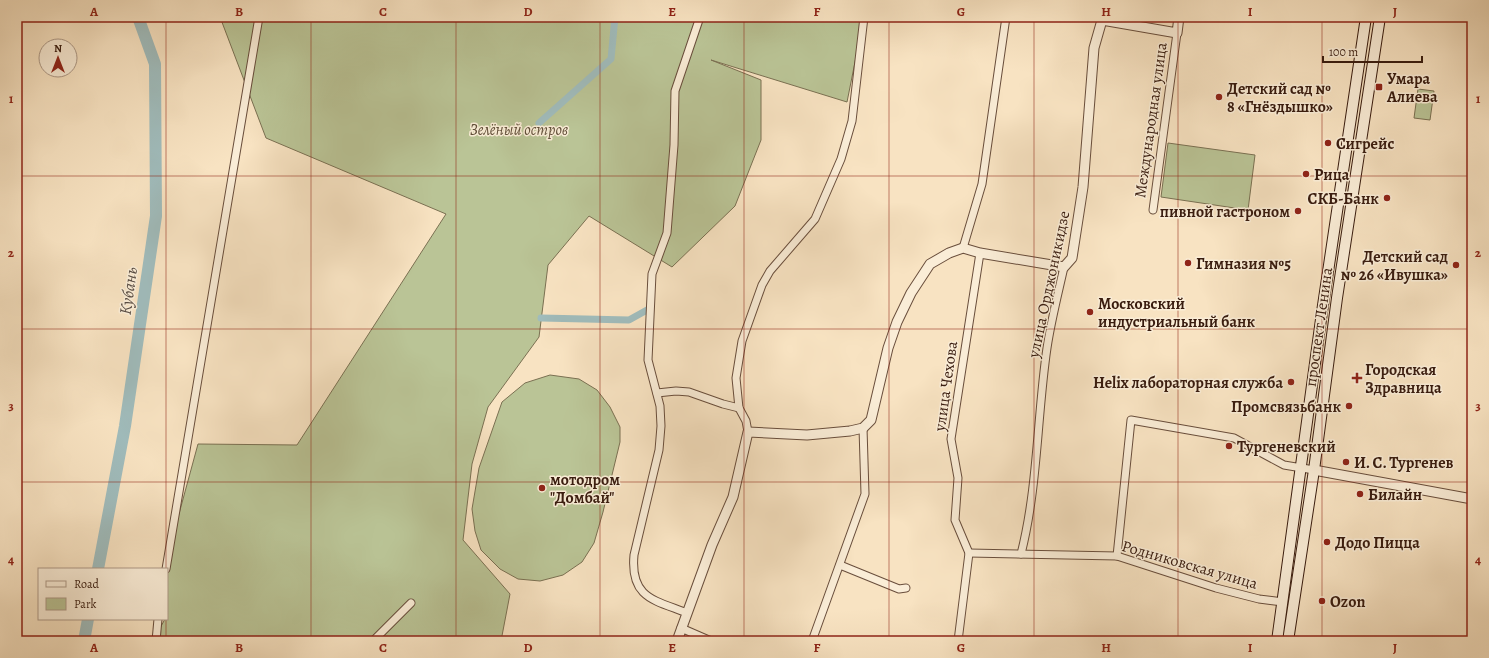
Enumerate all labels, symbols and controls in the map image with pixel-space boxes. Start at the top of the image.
text: A [89,3,99,20]
text: B [235,3,243,20]
text: C [379,3,387,20]
text: D [523,3,533,20]
text: E [668,3,676,20]
text: F [814,3,821,20]
text: G [957,3,965,20]
text: H [1101,3,1111,20]
text: I [1248,3,1253,20]
text: J [1393,3,1397,20]
north arrow [38,38,78,78]
scale bar [1323,38,1422,64]
street label: Международная улица [1129,40,1173,199]
text: N [54,41,62,56]
text: 100 m [1329,44,1358,60]
place label: Умара Алиева [1386,68,1438,108]
place label: Детский сад № 8 «Гнёздышко» [1227,78,1333,118]
marker: Умара Алиева [1374,82,1384,92]
text: 1 [9,90,14,107]
text: 1 [1476,90,1481,107]
marker: Детский сад № 8 «Гнёздышко» [1214,92,1224,102]
park label: Зелёный остров [470,119,568,141]
place label: Сигрейс [1336,133,1394,155]
marker: Сигрейс [1323,138,1333,148]
place label: Рица [1314,164,1350,186]
marker: Рица [1301,169,1311,179]
place label: СКБ-Банк [1308,188,1379,210]
marker: СКБ-Банк [1382,193,1392,203]
place label: пивной гастроном [1160,201,1290,223]
marker: пивной гастроном [1293,206,1303,216]
street label: улица Орджоникидзе [1022,209,1075,361]
text: 2 [8,244,15,261]
text: 2 [1475,244,1482,261]
place label: Детский сад № 26 «Ивушка» [1340,246,1448,286]
place label: Гимназия №5 [1196,253,1291,275]
marker: Гимназия №5 [1183,258,1193,268]
marker: Детский сад № 26 «Ивушка» [1451,260,1461,270]
street label: проспект Ленина [1300,265,1338,388]
water label: Кубань [114,266,143,316]
place label: Московский индустриальный банк [1098,293,1255,333]
marker: Московский индустриальный банк [1085,307,1095,317]
street label: улица Чехова [929,339,963,434]
place label: Городская Здравница [1365,359,1442,399]
place label: Helix лабораторная служба [1093,372,1283,394]
marker: Городская Здравница [1352,373,1362,383]
marker: Helix лабораторная служба [1286,377,1296,387]
place label: Промсвязьбанк [1231,396,1341,418]
text: 3 [8,397,14,414]
text: 3 [1475,397,1481,414]
marker: Промсвязьбанк [1344,401,1354,411]
place label: Тургеневский [1237,436,1336,458]
marker: Тургеневский [1224,441,1234,451]
place label: И. С. Тургенев [1354,452,1454,474]
marker: И. С. Тургенев [1341,457,1351,467]
place label: мотодром "Домбай" [550,469,620,509]
marker: мотодром "Домбай" [537,483,547,493]
place label: Билайн [1368,484,1422,506]
marker: Билайн [1355,489,1365,499]
place label: Додо Пицца [1335,532,1420,554]
street label: Родниковская улица [1119,535,1261,595]
marker: Додо Пицца [1322,537,1332,547]
text: 4 [8,551,14,568]
text: 4 [1475,551,1481,568]
legend [38,568,168,620]
text: Road [74,576,100,592]
place label: Ozon [1330,591,1365,613]
text: Park [74,596,97,612]
marker: Ozon [1317,596,1327,606]
text: A [89,639,99,656]
text: B [235,639,243,656]
text: C [379,639,387,656]
text: D [523,639,533,656]
text: E [668,639,676,656]
text: F [814,639,821,656]
text: G [957,639,965,656]
text: H [1101,639,1111,656]
text: I [1248,639,1253,656]
text: J [1393,639,1397,656]

